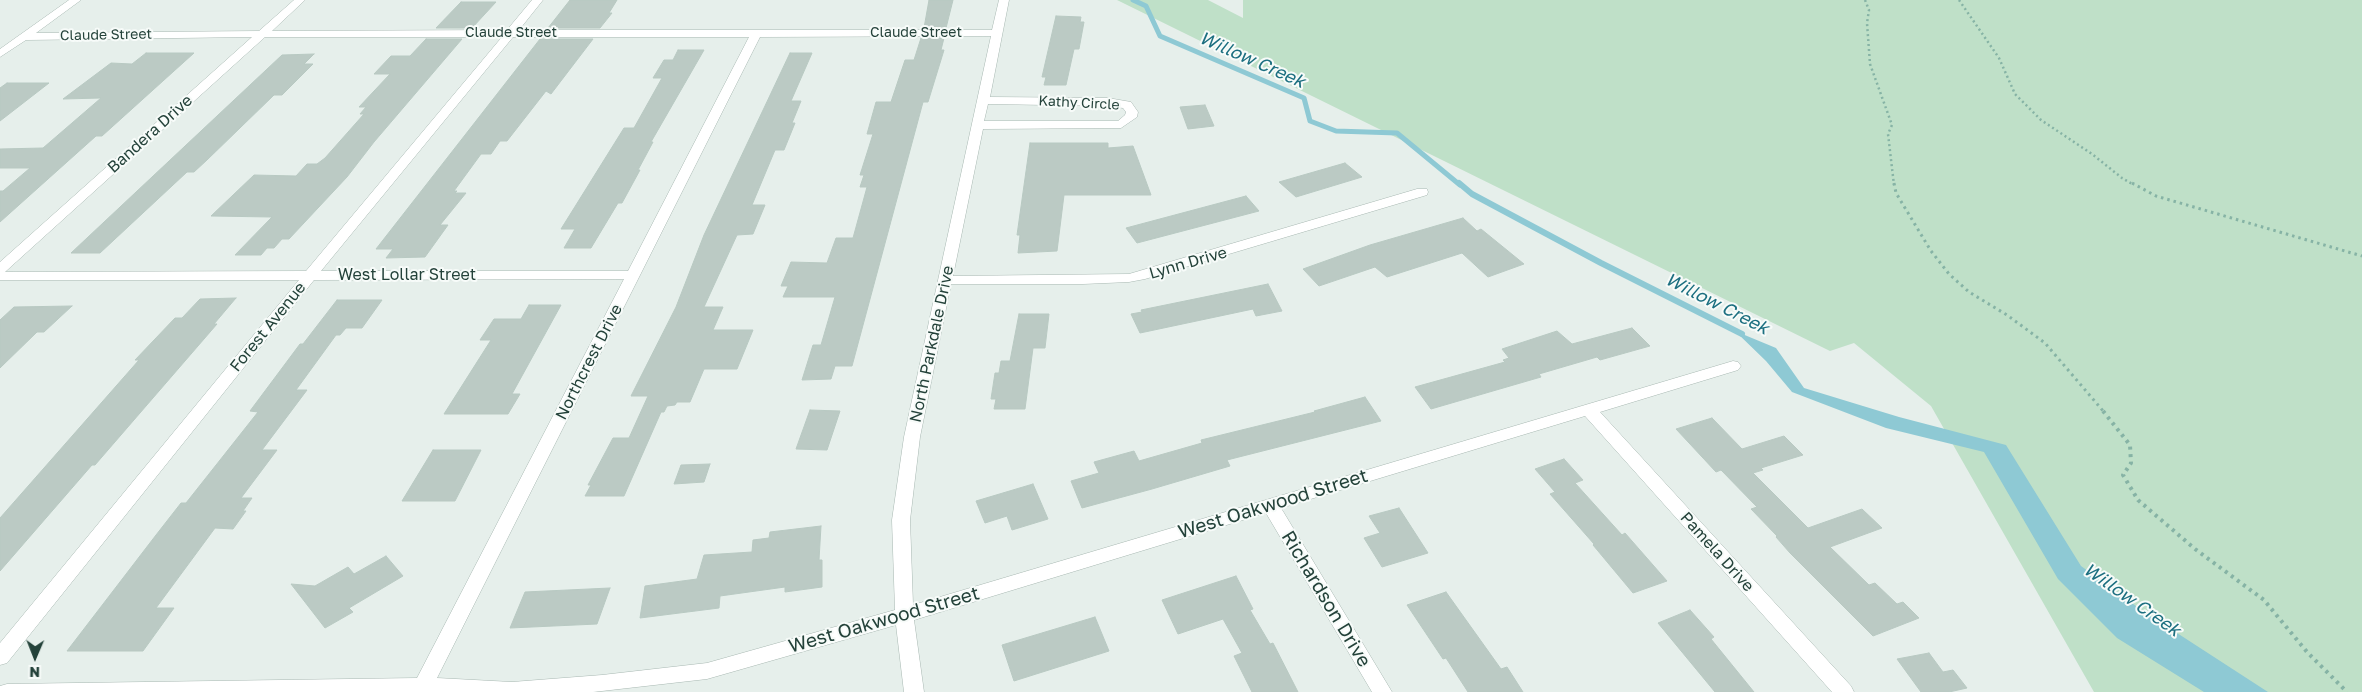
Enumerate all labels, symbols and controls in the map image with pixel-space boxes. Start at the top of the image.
street label: Claude Street [465,25,557,41]
street label: Claude Street [870,25,962,41]
street label: Claude Street [60,26,152,44]
water label: Willow Creek [1196,27,1308,93]
street label: Bandera Drive [104,91,196,177]
street label: Kathy Circle [1038,92,1120,114]
street label: Lynn Drive [1147,243,1229,283]
street label: North Parkdale Drive [906,264,958,424]
street label: West Lollar Street [338,265,476,285]
water label: Willow Creek [1662,269,1772,339]
street label: Forest Avenue [226,278,310,376]
street label: Northcrest Drive [552,301,626,423]
street label: West Oakwood Street [1175,464,1371,544]
street label: Pamela Drive [1676,508,1758,596]
street label: Richardson Drive [1276,527,1376,671]
water label: Willow Creek [2079,559,2185,641]
street label: West Oakwood Street [786,582,982,658]
north arrow [10,632,60,682]
text: N [29,664,40,681]

